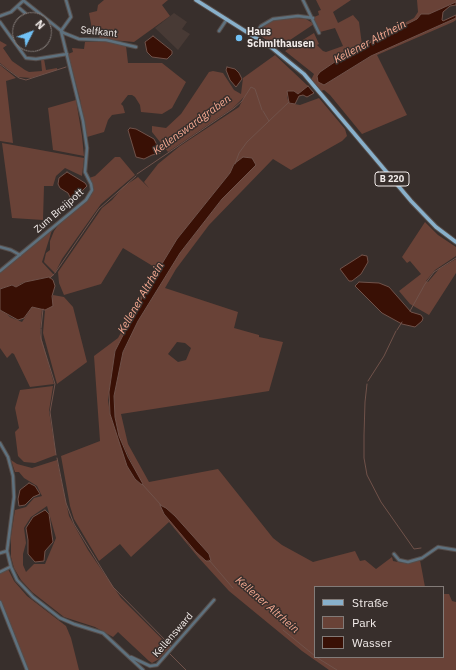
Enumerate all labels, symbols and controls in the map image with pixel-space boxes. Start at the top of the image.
north arrow [12,12,52,52]
text: N [32,17,48,32]
water label: Kellener Altrhein [332,17,408,67]
street label: Selfkant [80,24,118,40]
place label: Haus Schmithausen [247,26,314,50]
marker: Haus Schmithausen [234,33,244,43]
water label: Kellenswardgraben [150,92,234,158]
road number: B 220 [375,172,409,186]
street label: Zum Breijpott [32,186,86,236]
water label: Kellener Altrhein [115,260,167,336]
water label: Kellener Altrhein [232,574,302,636]
legend [314,586,444,658]
text: Straße [352,595,388,610]
street label: Kellensward [150,610,196,660]
text: Park [352,615,376,630]
text: Wasser [352,635,392,650]

